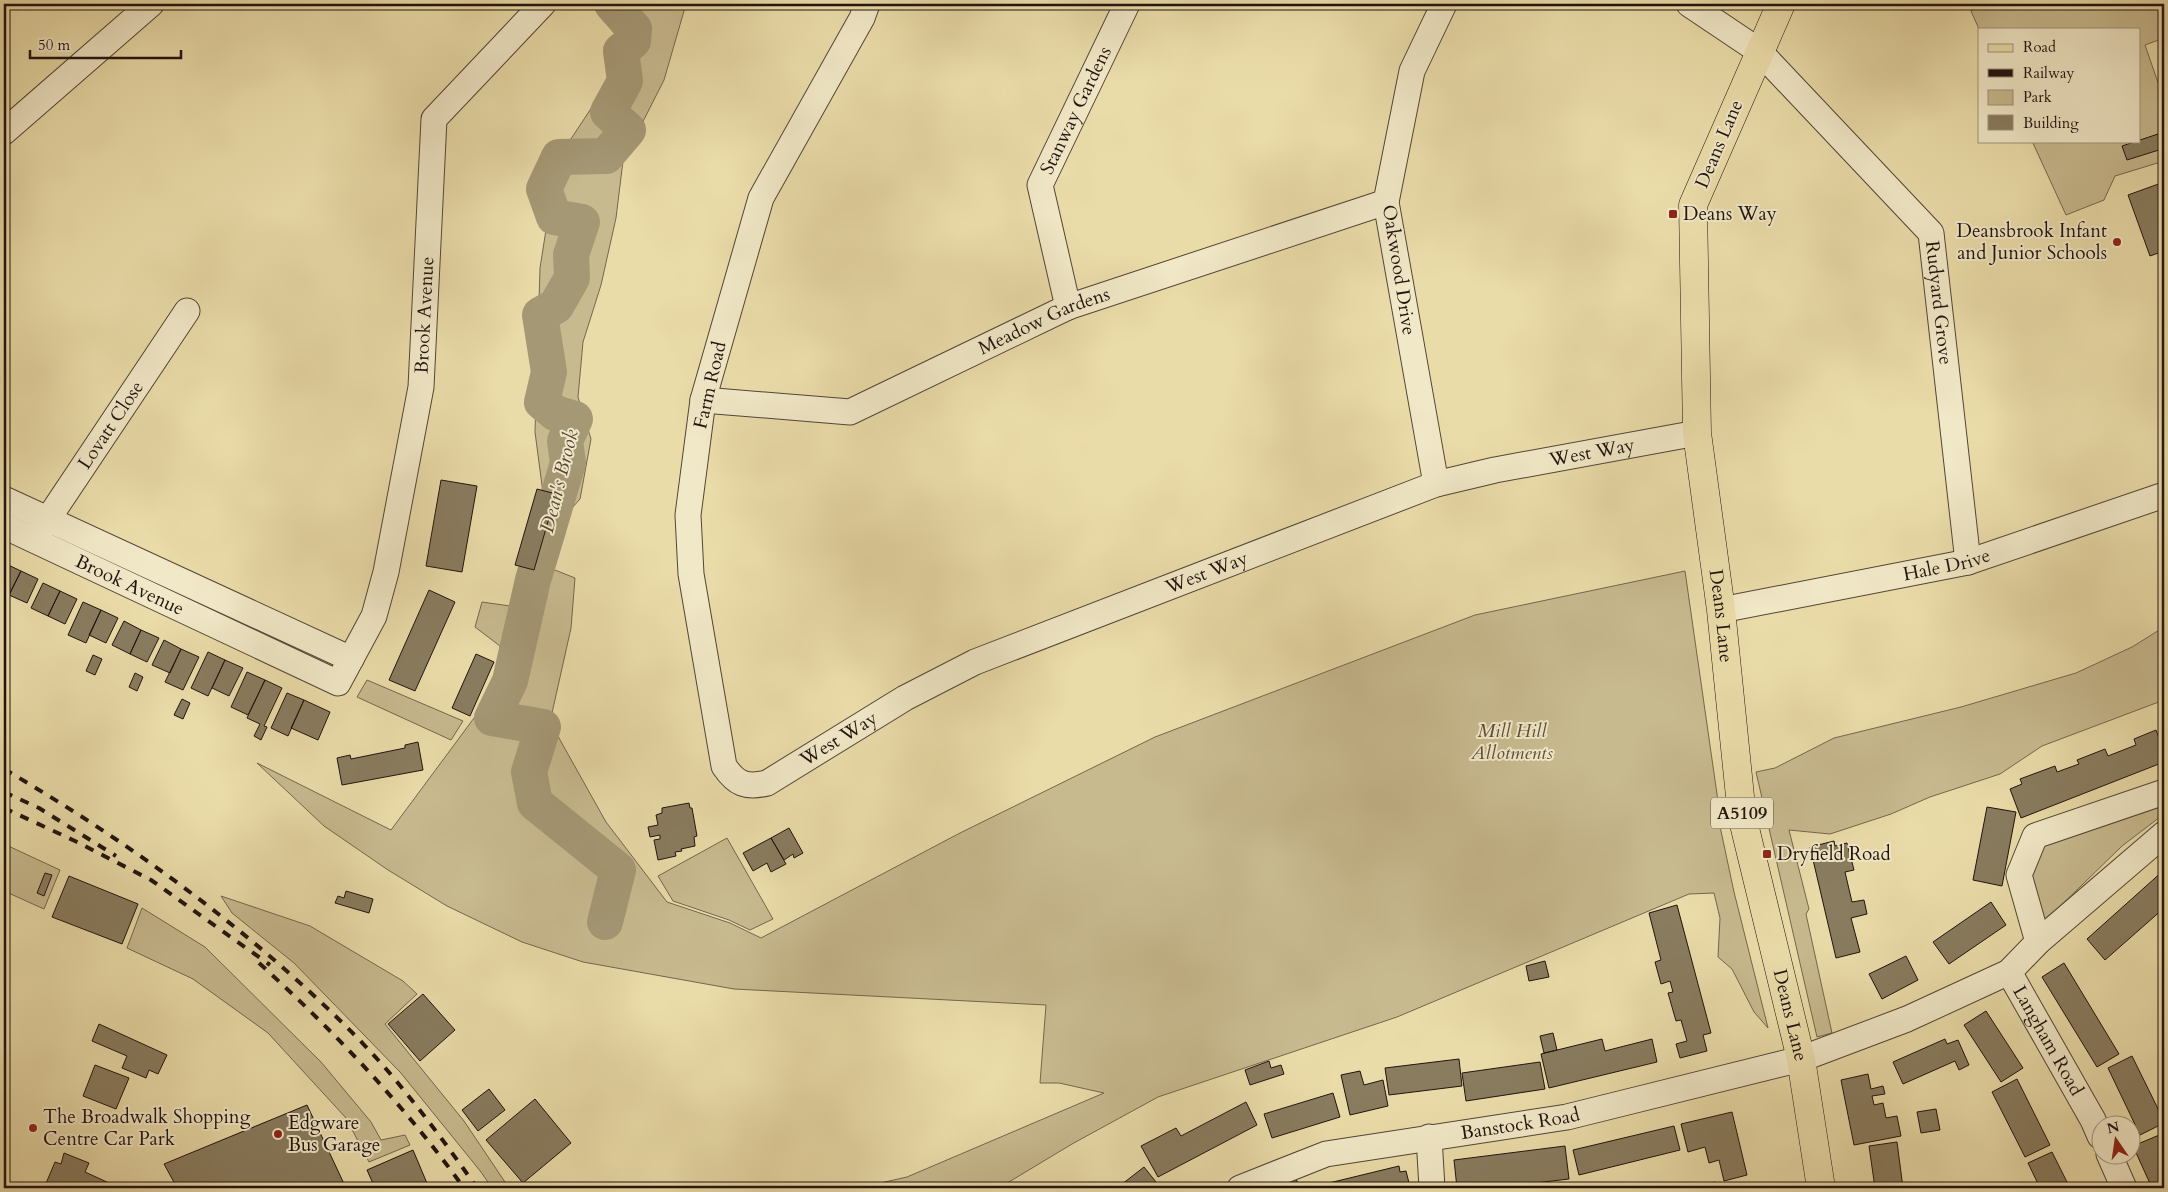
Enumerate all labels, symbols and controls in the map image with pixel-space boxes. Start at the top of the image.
scale bar [30,28,181,60]
legend [1978,28,2140,142]
text: 50 m [38,35,70,55]
text: Road [2023,37,2056,57]
street label: Stanway Gardens [1034,42,1118,179]
text: Railway [2023,63,2074,83]
text: Park [2023,87,2052,107]
street label: Deans Lane [1689,96,1749,192]
text: Building [2023,113,2079,133]
place label: Deans Way [1683,201,1777,227]
street label: Oakwood Drive [1376,203,1422,337]
marker: Deans Way [1667,208,1679,220]
place label: Deansbrook Infant and Junior Schools [1957,218,2107,266]
marker: Deansbrook Infant and Junior Schools [2111,236,2123,248]
street label: Rudyard Grove [1919,239,1959,366]
street label: Brook Avenue [409,256,440,374]
street label: Meadow Gardens [974,281,1113,361]
street label: Farm Road [687,339,733,431]
street label: Lovatt Close [72,376,150,474]
water label: Dean's Brook [533,427,585,535]
street label: West Way [1546,432,1637,473]
street label: Hale Drive [1901,542,1994,587]
street label: West Way [1161,545,1252,601]
street label: Brook Avenue [71,548,188,622]
street label: Deans Lane [1703,568,1739,664]
street label: West Way [794,705,882,773]
park label: Mill Hill Allotments [1470,718,1553,766]
road number: A5109 [1711,798,1773,828]
place label: Dryfield Road [1777,841,1891,867]
marker: Dryfield Road [1761,848,1773,860]
street label: Deans Lane [1767,966,1814,1064]
street label: Langham Road [2006,981,2090,1101]
street label: Banstock Road [1459,1101,1583,1146]
place label: The Broadwalk Shopping Centre Car Park [43,1104,251,1152]
place label: Edgware Bus Garage [288,1110,380,1158]
north arrow [2090,1114,2140,1164]
text: N [2105,1117,2121,1138]
marker: The Broadwalk Shopping Centre Car Park [27,1122,39,1134]
marker: Edgware Bus Garage [272,1128,284,1140]

